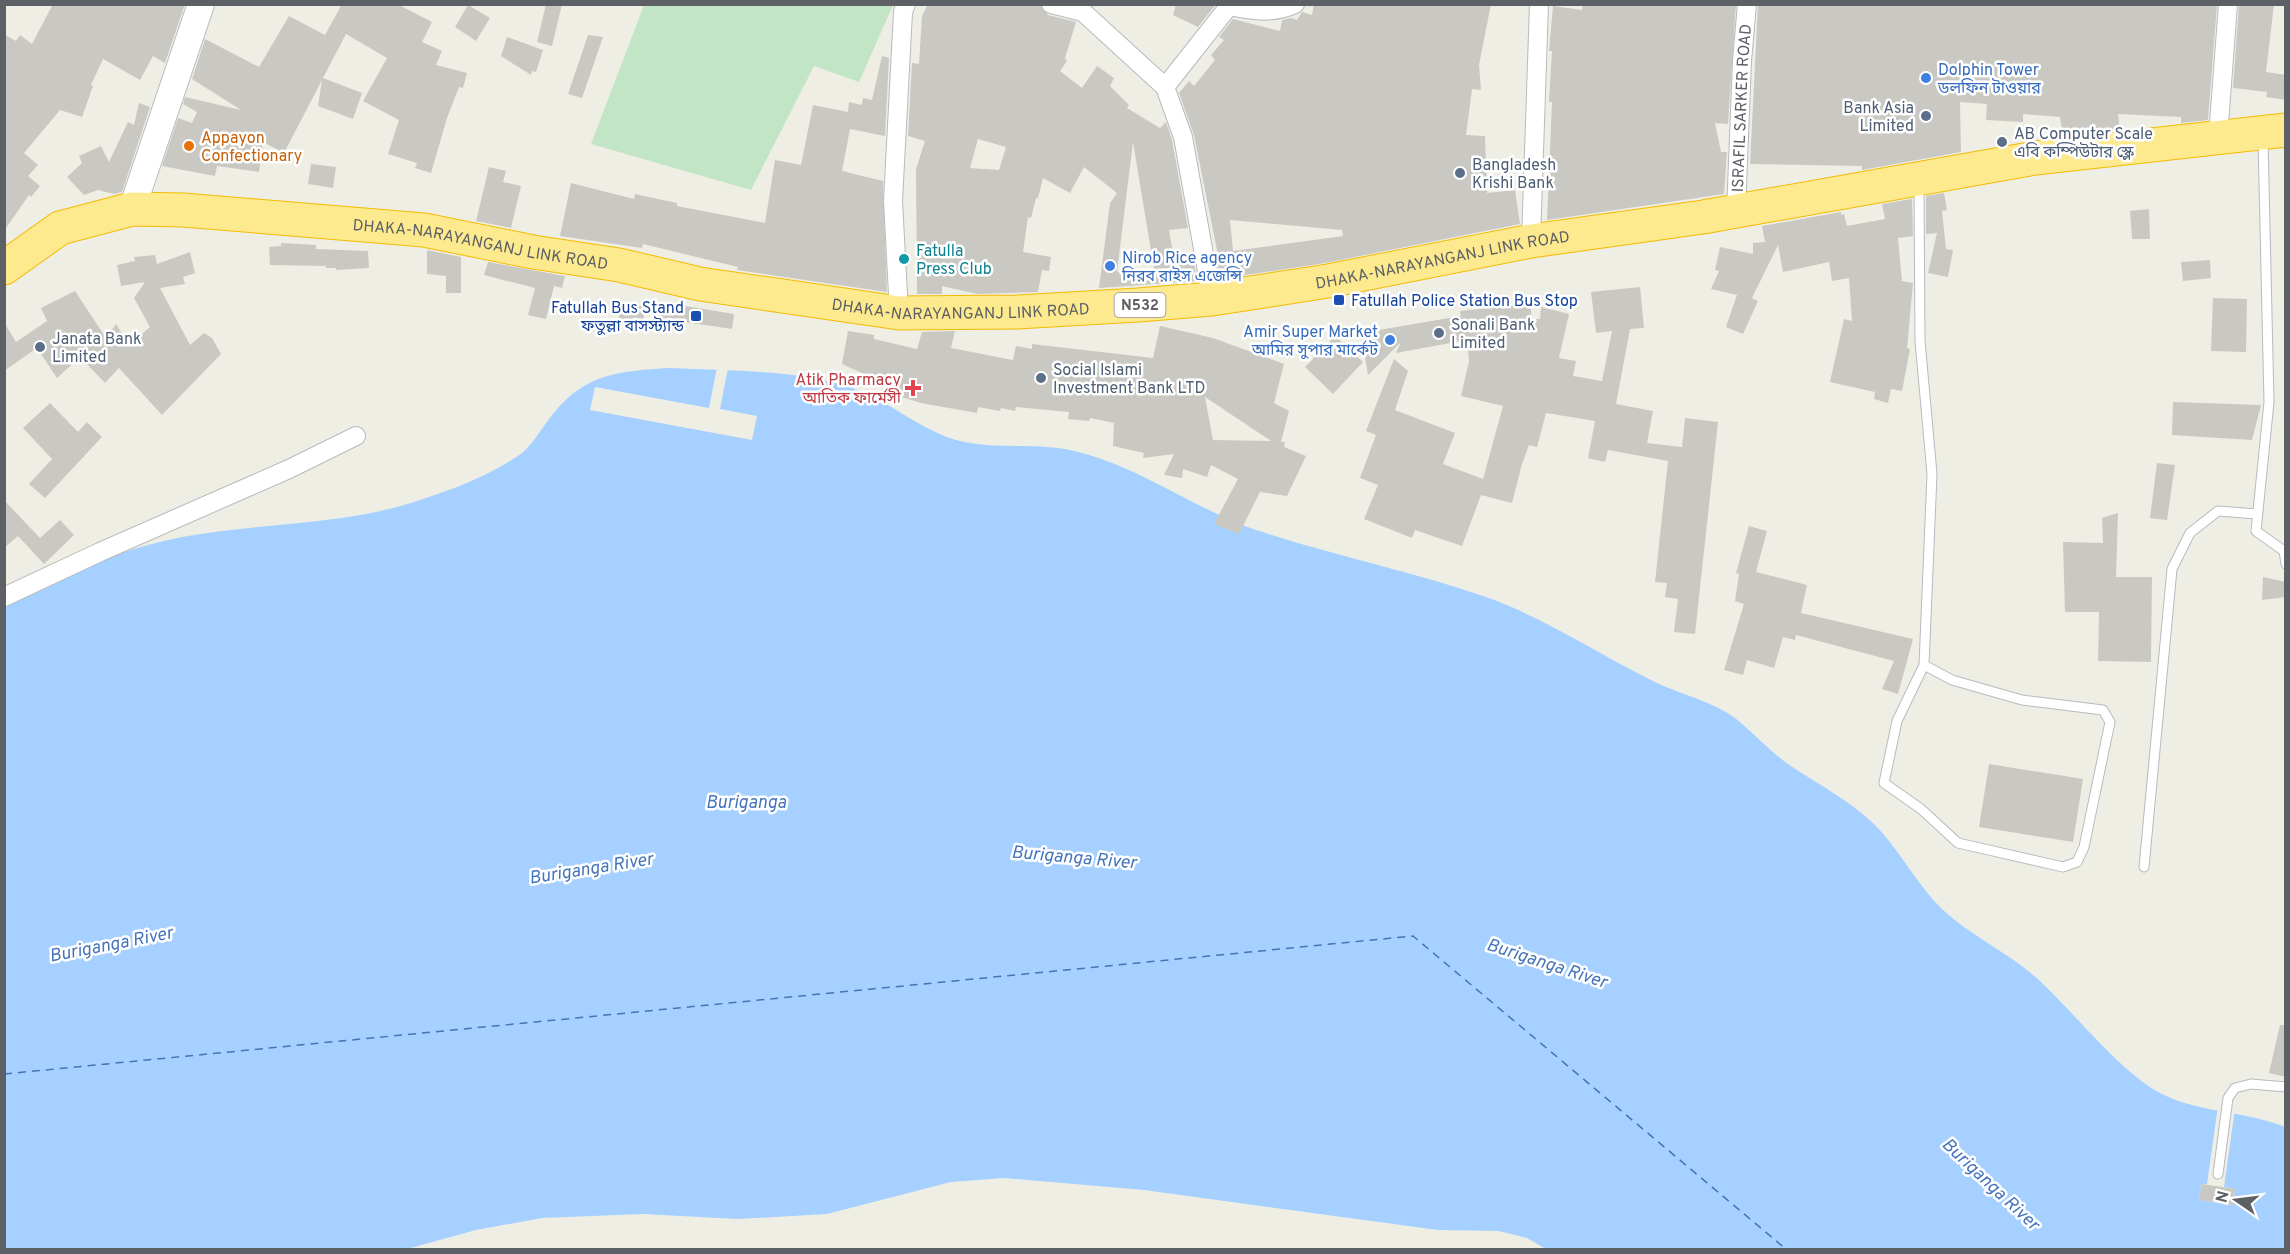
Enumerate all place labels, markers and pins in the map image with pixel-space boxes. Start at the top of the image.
place label: Dolphin Tower ডলফিন টাওয়ার [1937,61,2041,99]
marker: Dolphin Tower ডলফিন টাওয়ার [1919,71,1933,85]
place label: Bank Asia Limited [1843,99,1914,137]
marker: Bank Asia Limited [1919,109,1933,123]
place label: AB Computer Scale এবি কম্পিউটার স্কেল [2014,125,2153,163]
place label: Appayon Confectionary [201,129,302,167]
marker: AB Computer Scale এবি কম্পিউটার স্কেল [1995,135,2009,149]
marker: Appayon Confectionary [182,139,196,153]
place label: Bangladesh Krishi Bank [1472,156,1556,194]
marker: Bangladesh Krishi Bank [1453,166,1467,180]
place label: Fatulla Press Club [916,242,992,280]
place label: Nirob Rice agency নিরব রাইস এজেন্সি [1121,249,1252,287]
marker: Fatulla Press Club [897,252,911,266]
marker: Nirob Rice agency নিরব রাইস এজেন্সি [1103,259,1117,273]
place label: Fatullah Police Station Bus Stop [1351,292,1578,312]
marker: Fatullah Police Station Bus Stop [1332,293,1346,307]
place label: Fatullah Bus Stand ফতুল্লা বাসস্ট্যান্ড [551,299,685,337]
marker: Fatullah Bus Stand ফতুল্লা বাসস্ট্যান্ড [689,309,703,323]
place label: Sonali Bank Limited [1451,316,1535,354]
place label: Amir Super Market আমির সুপার মার্কেট [1243,323,1378,361]
marker: Sonali Bank Limited [1432,326,1446,340]
place label: Janata Bank Limited [52,330,141,368]
marker: Amir Super Market আমির সুপার মার্কেট [1383,333,1397,347]
marker: Janata Bank Limited [33,340,47,354]
place label: Social Islami Investment Bank LTD [1053,361,1205,399]
place label: Atik Pharmacy আতিক ফার্মেসী [795,371,902,409]
marker: Social Islami Investment Bank LTD [1034,371,1048,385]
marker: Atik Pharmacy আতিক ফার্মেসী [906,381,920,395]

